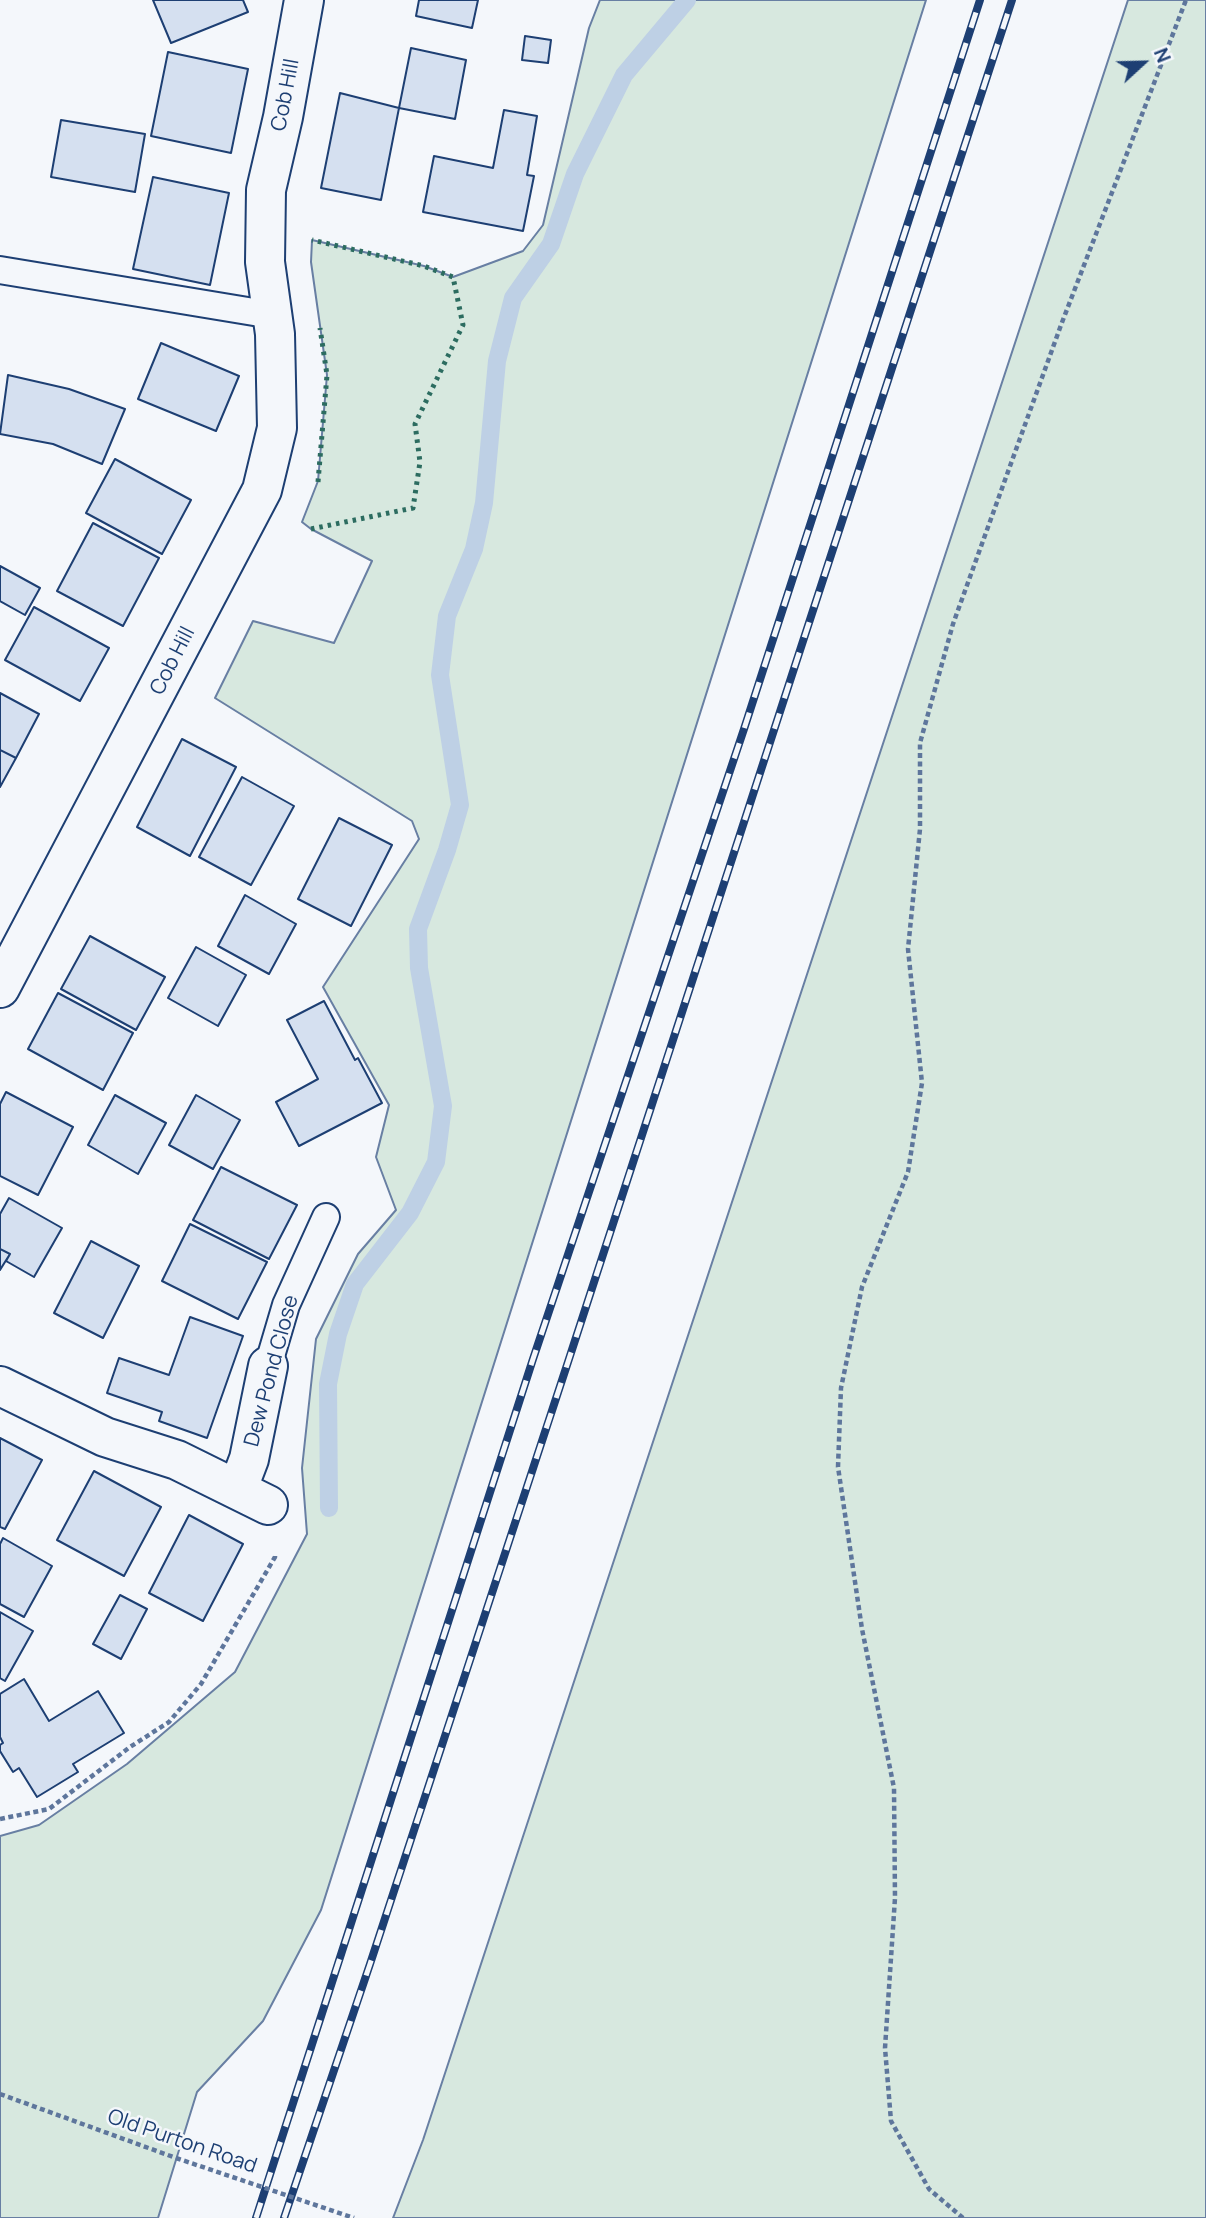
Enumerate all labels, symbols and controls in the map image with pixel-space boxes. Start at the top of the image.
north arrow [1108,28,1178,98]
text: N [1148,44,1177,66]
street label: Cob Hill [267,57,305,133]
street label: Cob Hill [145,623,201,699]
street label: Dew Pond Close [240,1292,304,1450]
street label: Old Purton Road [104,2105,260,2179]

